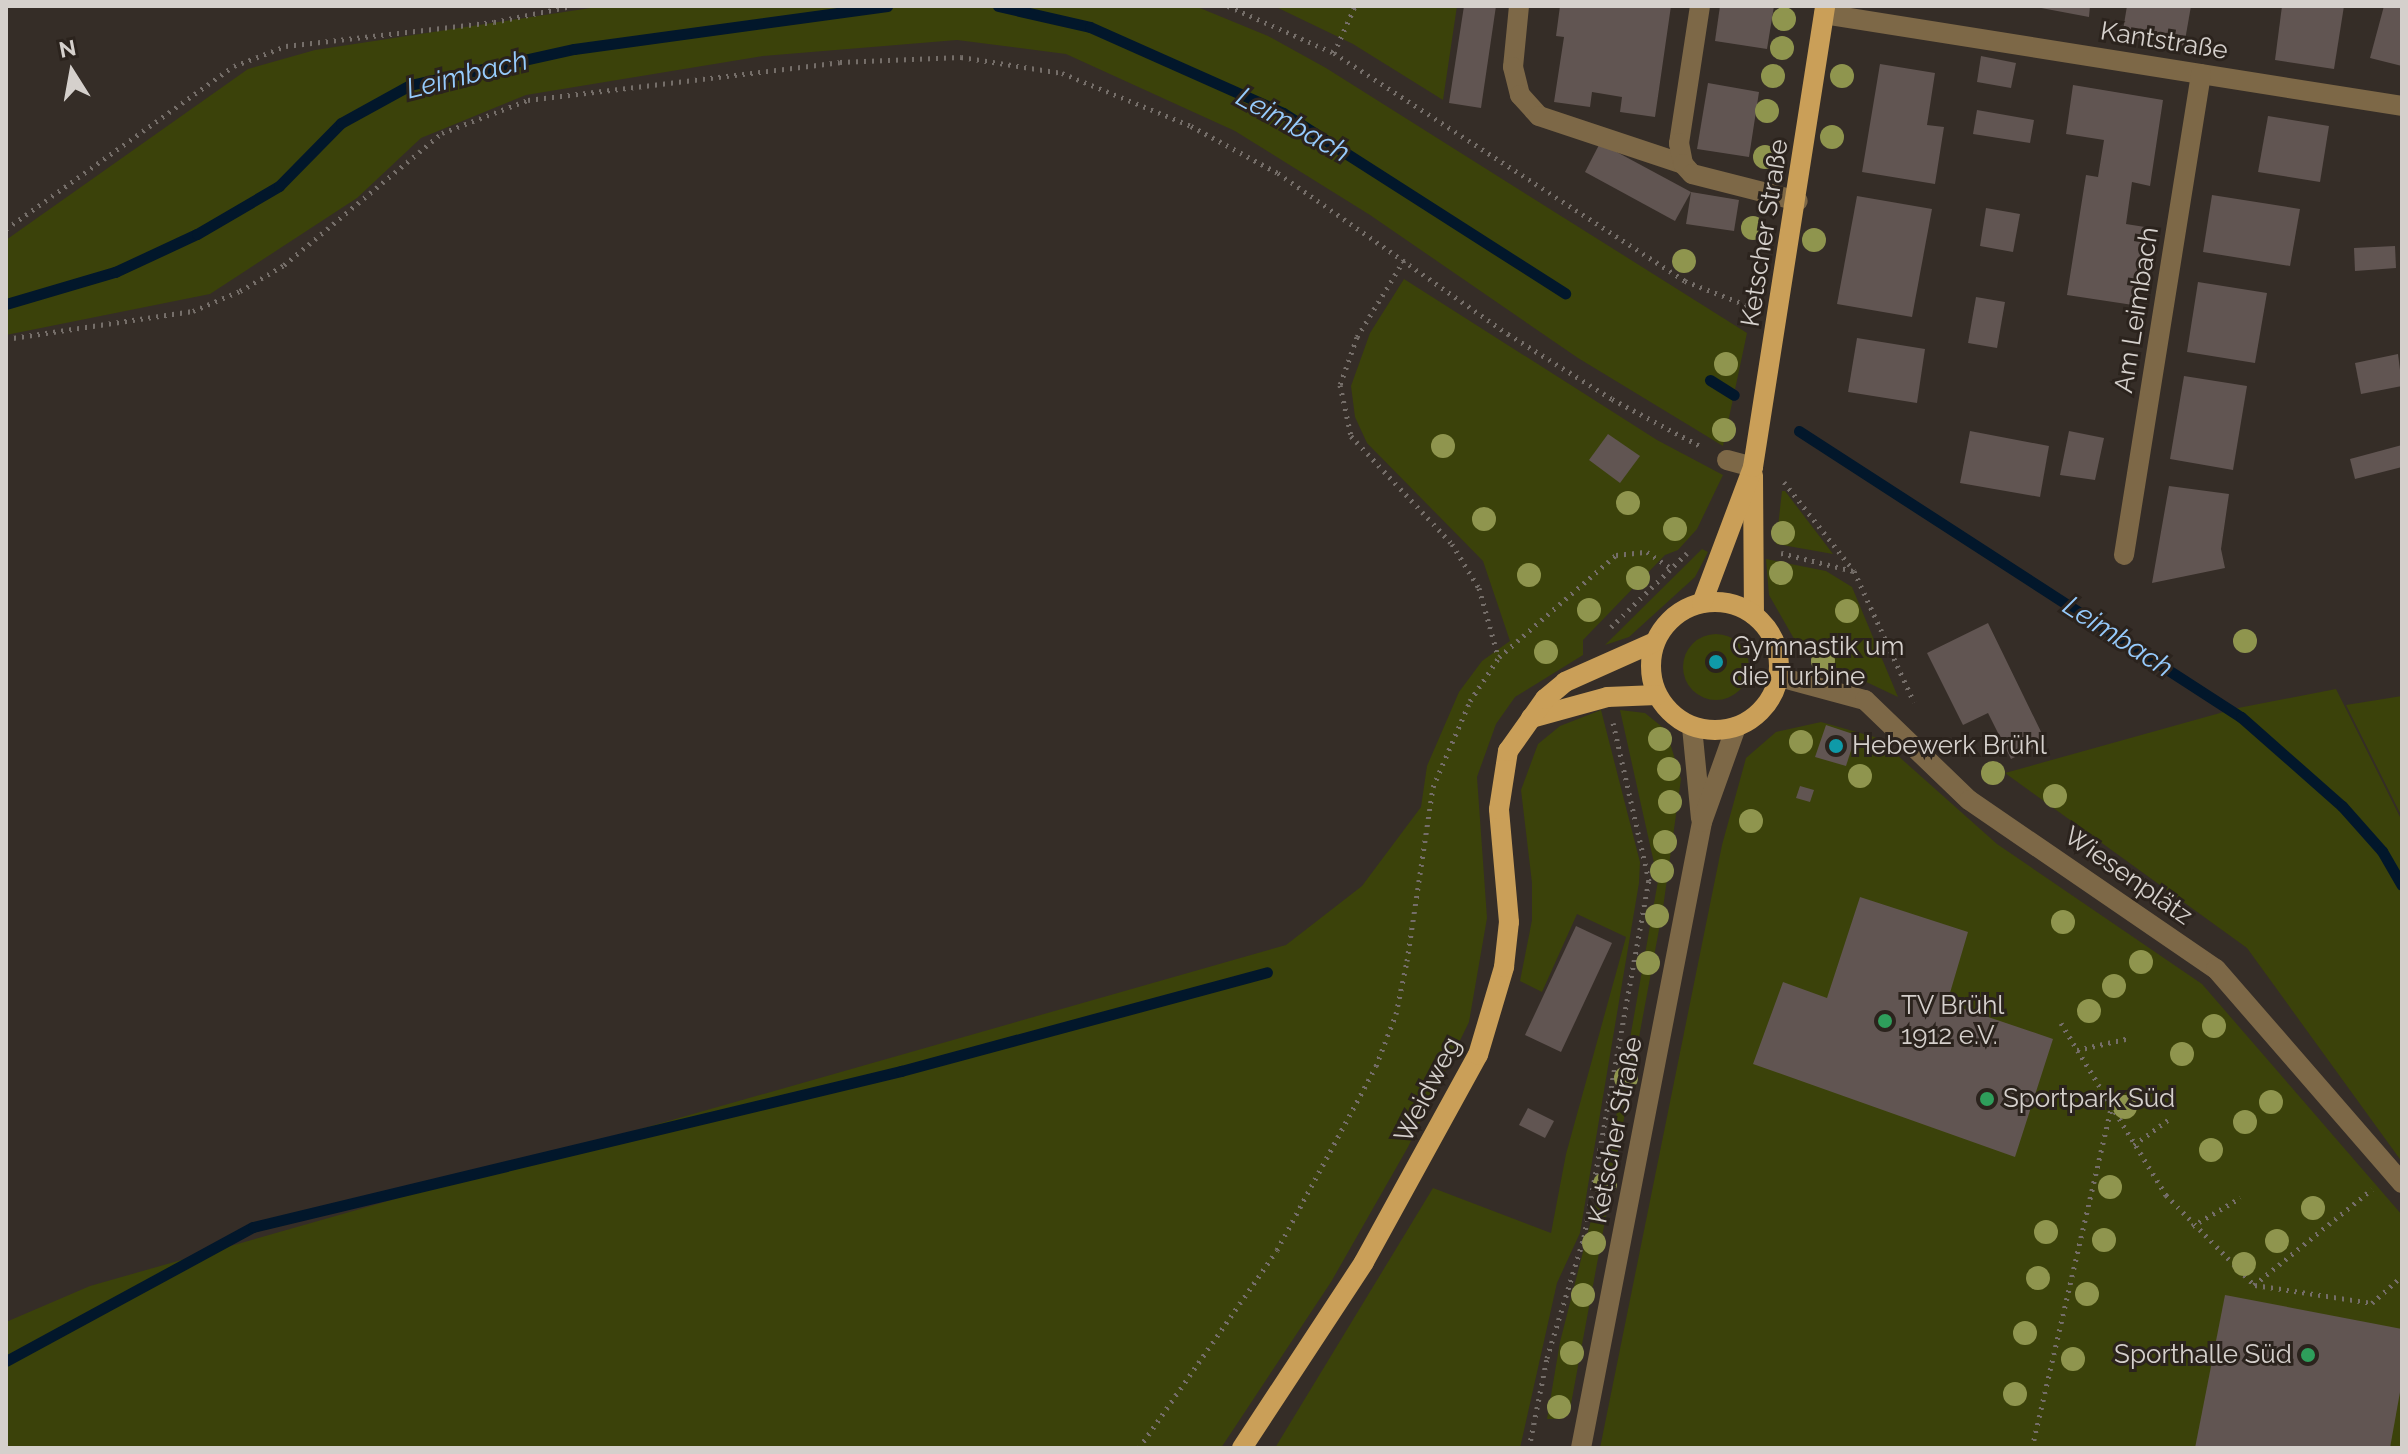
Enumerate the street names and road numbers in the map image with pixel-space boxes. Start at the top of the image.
street label: Kantstraße [2098,16,2230,66]
street label: Ketscher Straße [1735,137,1795,329]
street label: Am Leimbach [2108,225,2166,395]
street label: Wiesenplätz [2058,820,2198,932]
street label: Weidweg [1388,1032,1468,1148]
street label: Ketscher Straße [1583,1034,1649,1226]

